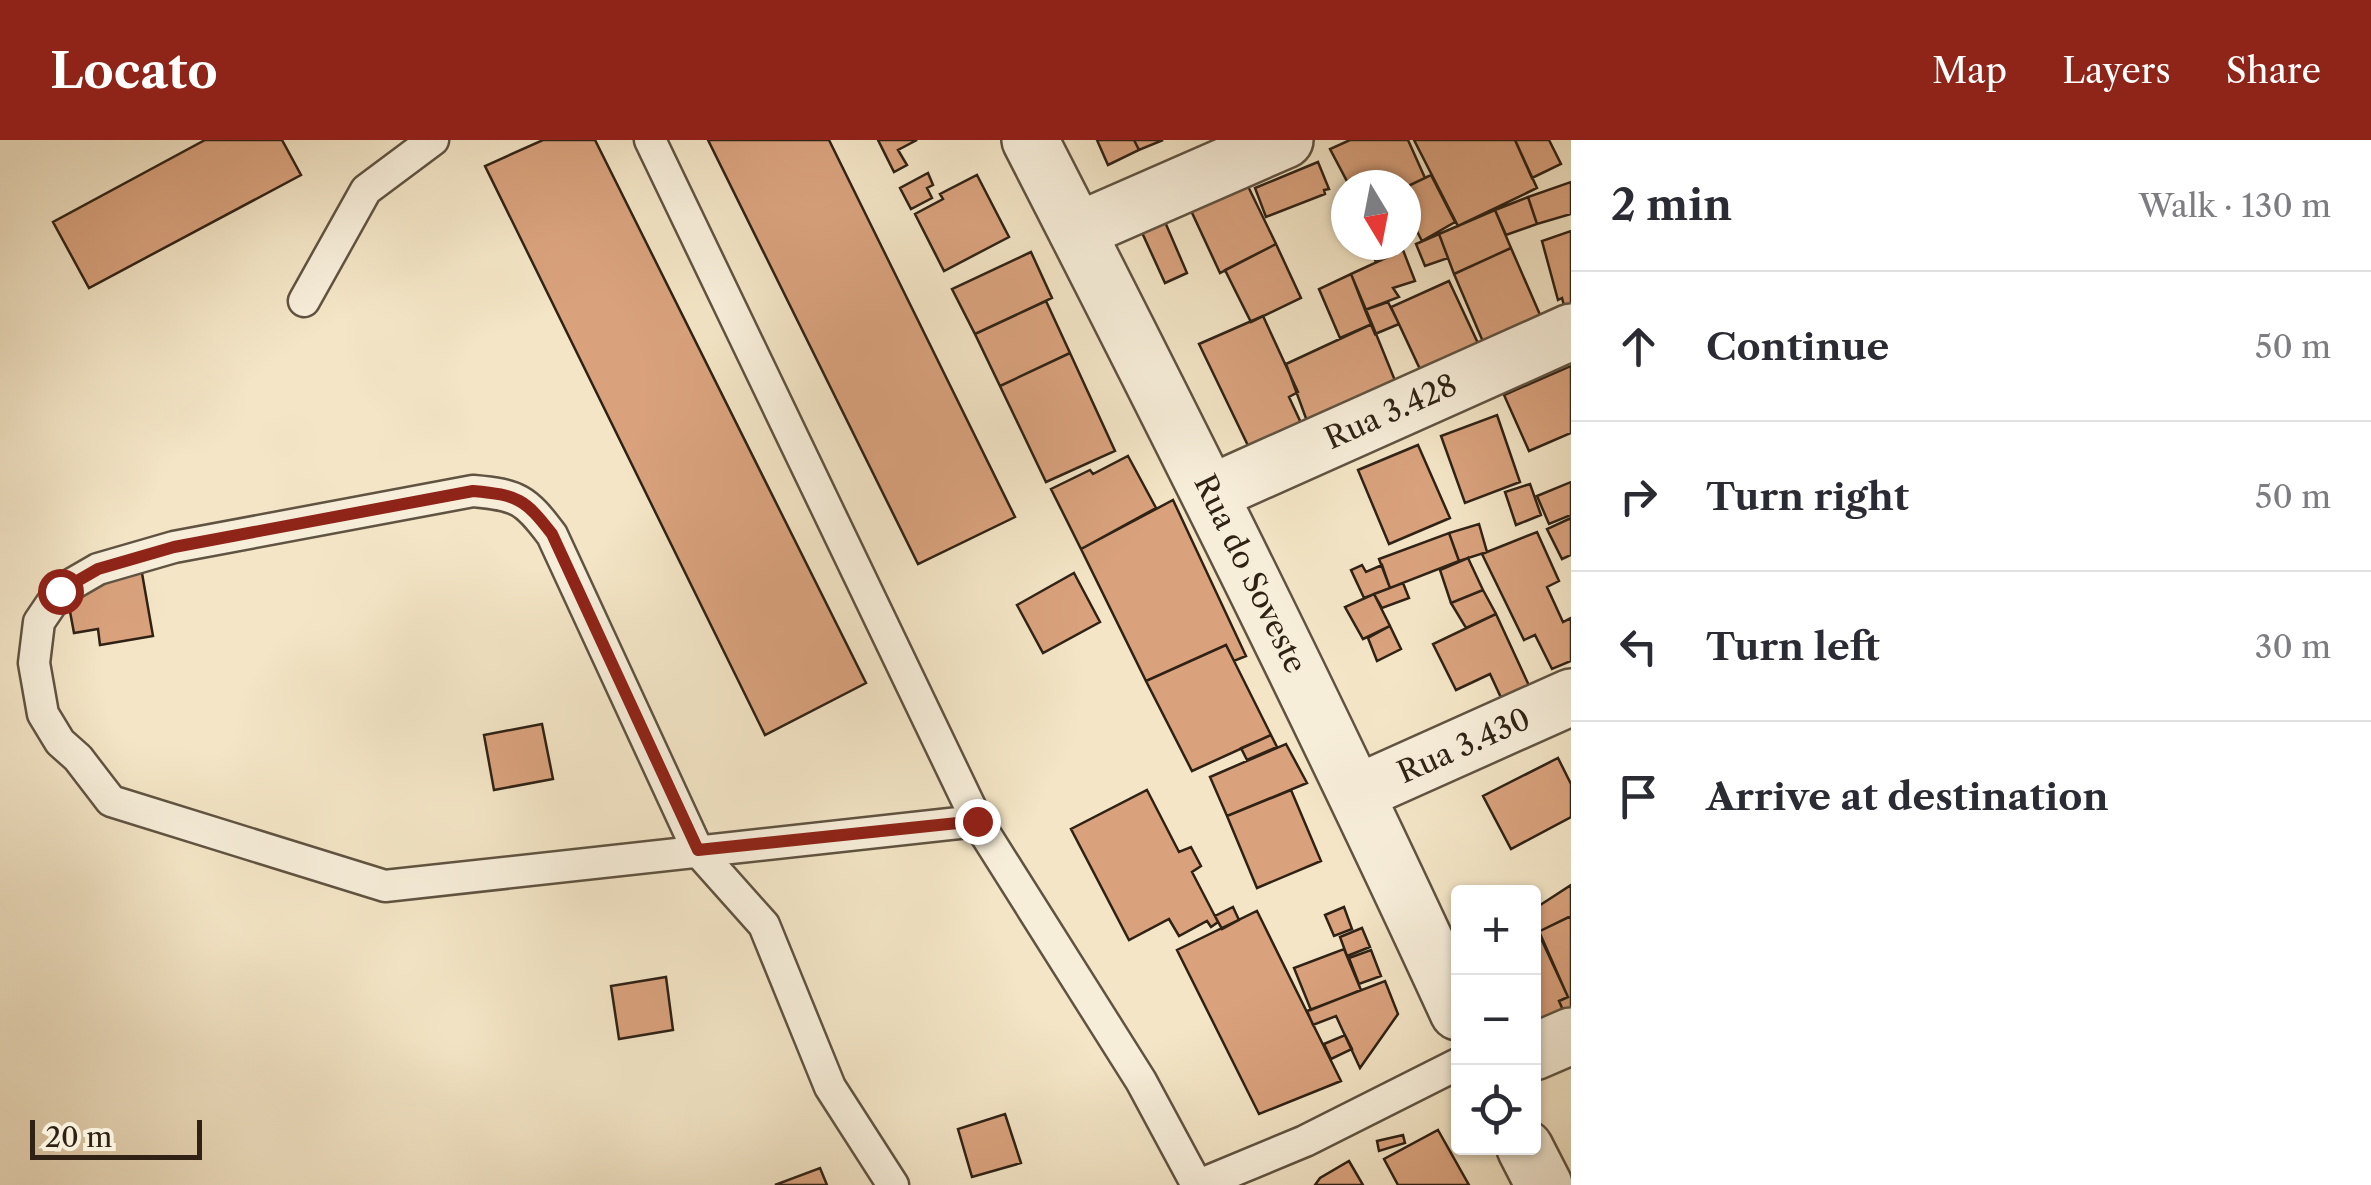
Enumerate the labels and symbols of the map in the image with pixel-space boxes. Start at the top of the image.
north arrow [1331,170,1421,260]
street label: Rua 3.428 [1319,366,1463,457]
street label: Rua do Soveste [1186,468,1315,679]
route start [38,569,84,615]
street label: Rua 3.430 [1392,700,1536,791]
route end [955,799,1001,845]
scale bar [30,1115,202,1160]

